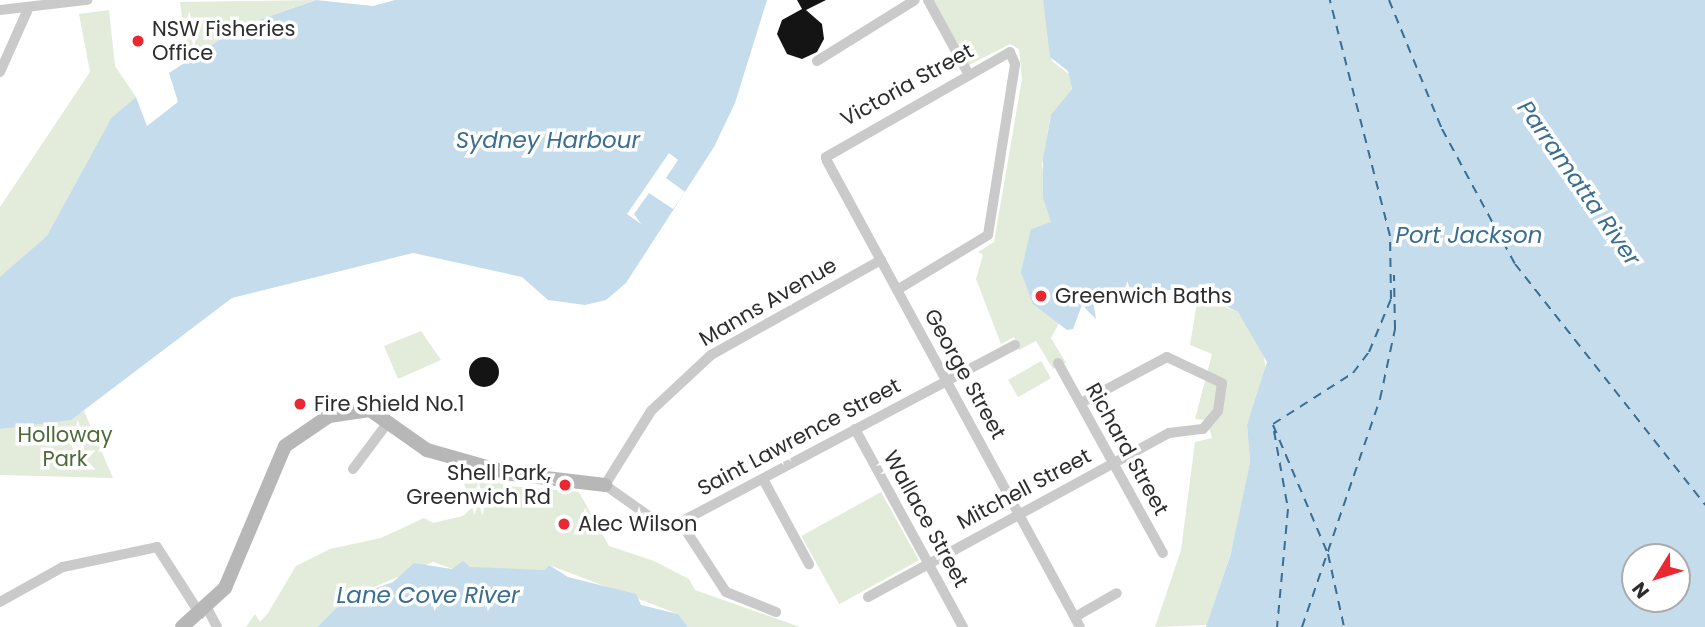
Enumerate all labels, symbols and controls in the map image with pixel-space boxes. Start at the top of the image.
place label: NSW Fisheries Office [152,16,295,66]
marker: NSW Fisheries Office [130,33,146,49]
street label: Victoria Street [836,38,978,132]
water label: Parramatta River [1512,95,1646,271]
water label: Sydney Harbour [456,126,640,154]
water label: Port Jackson [1396,221,1542,249]
street label: Manns Avenue [695,252,841,352]
place label: Greenwich Baths [1055,283,1232,309]
marker: Greenwich Baths [1033,288,1049,304]
street label: George Street [919,305,1011,443]
street label: Saint Lawrence Street [693,373,905,501]
street label: Richard Street [1080,378,1174,520]
place label: Fire Shield No.1 [314,391,464,417]
marker: Fire Shield No.1 [292,396,308,412]
park label: Holloway Park [18,422,112,472]
street label: Mitchell Street [953,443,1095,535]
street label: Wallace Street [878,446,974,592]
place label: Shell Park, Greenwich Rd [406,460,551,510]
marker: Shell Park, Greenwich Rd [557,477,573,493]
place label: Alec Wilson [578,511,697,537]
marker: Alec Wilson [556,516,572,532]
north arrow [1621,543,1691,613]
text: N [1626,576,1656,604]
water label: Lane Cove River [336,581,520,609]

